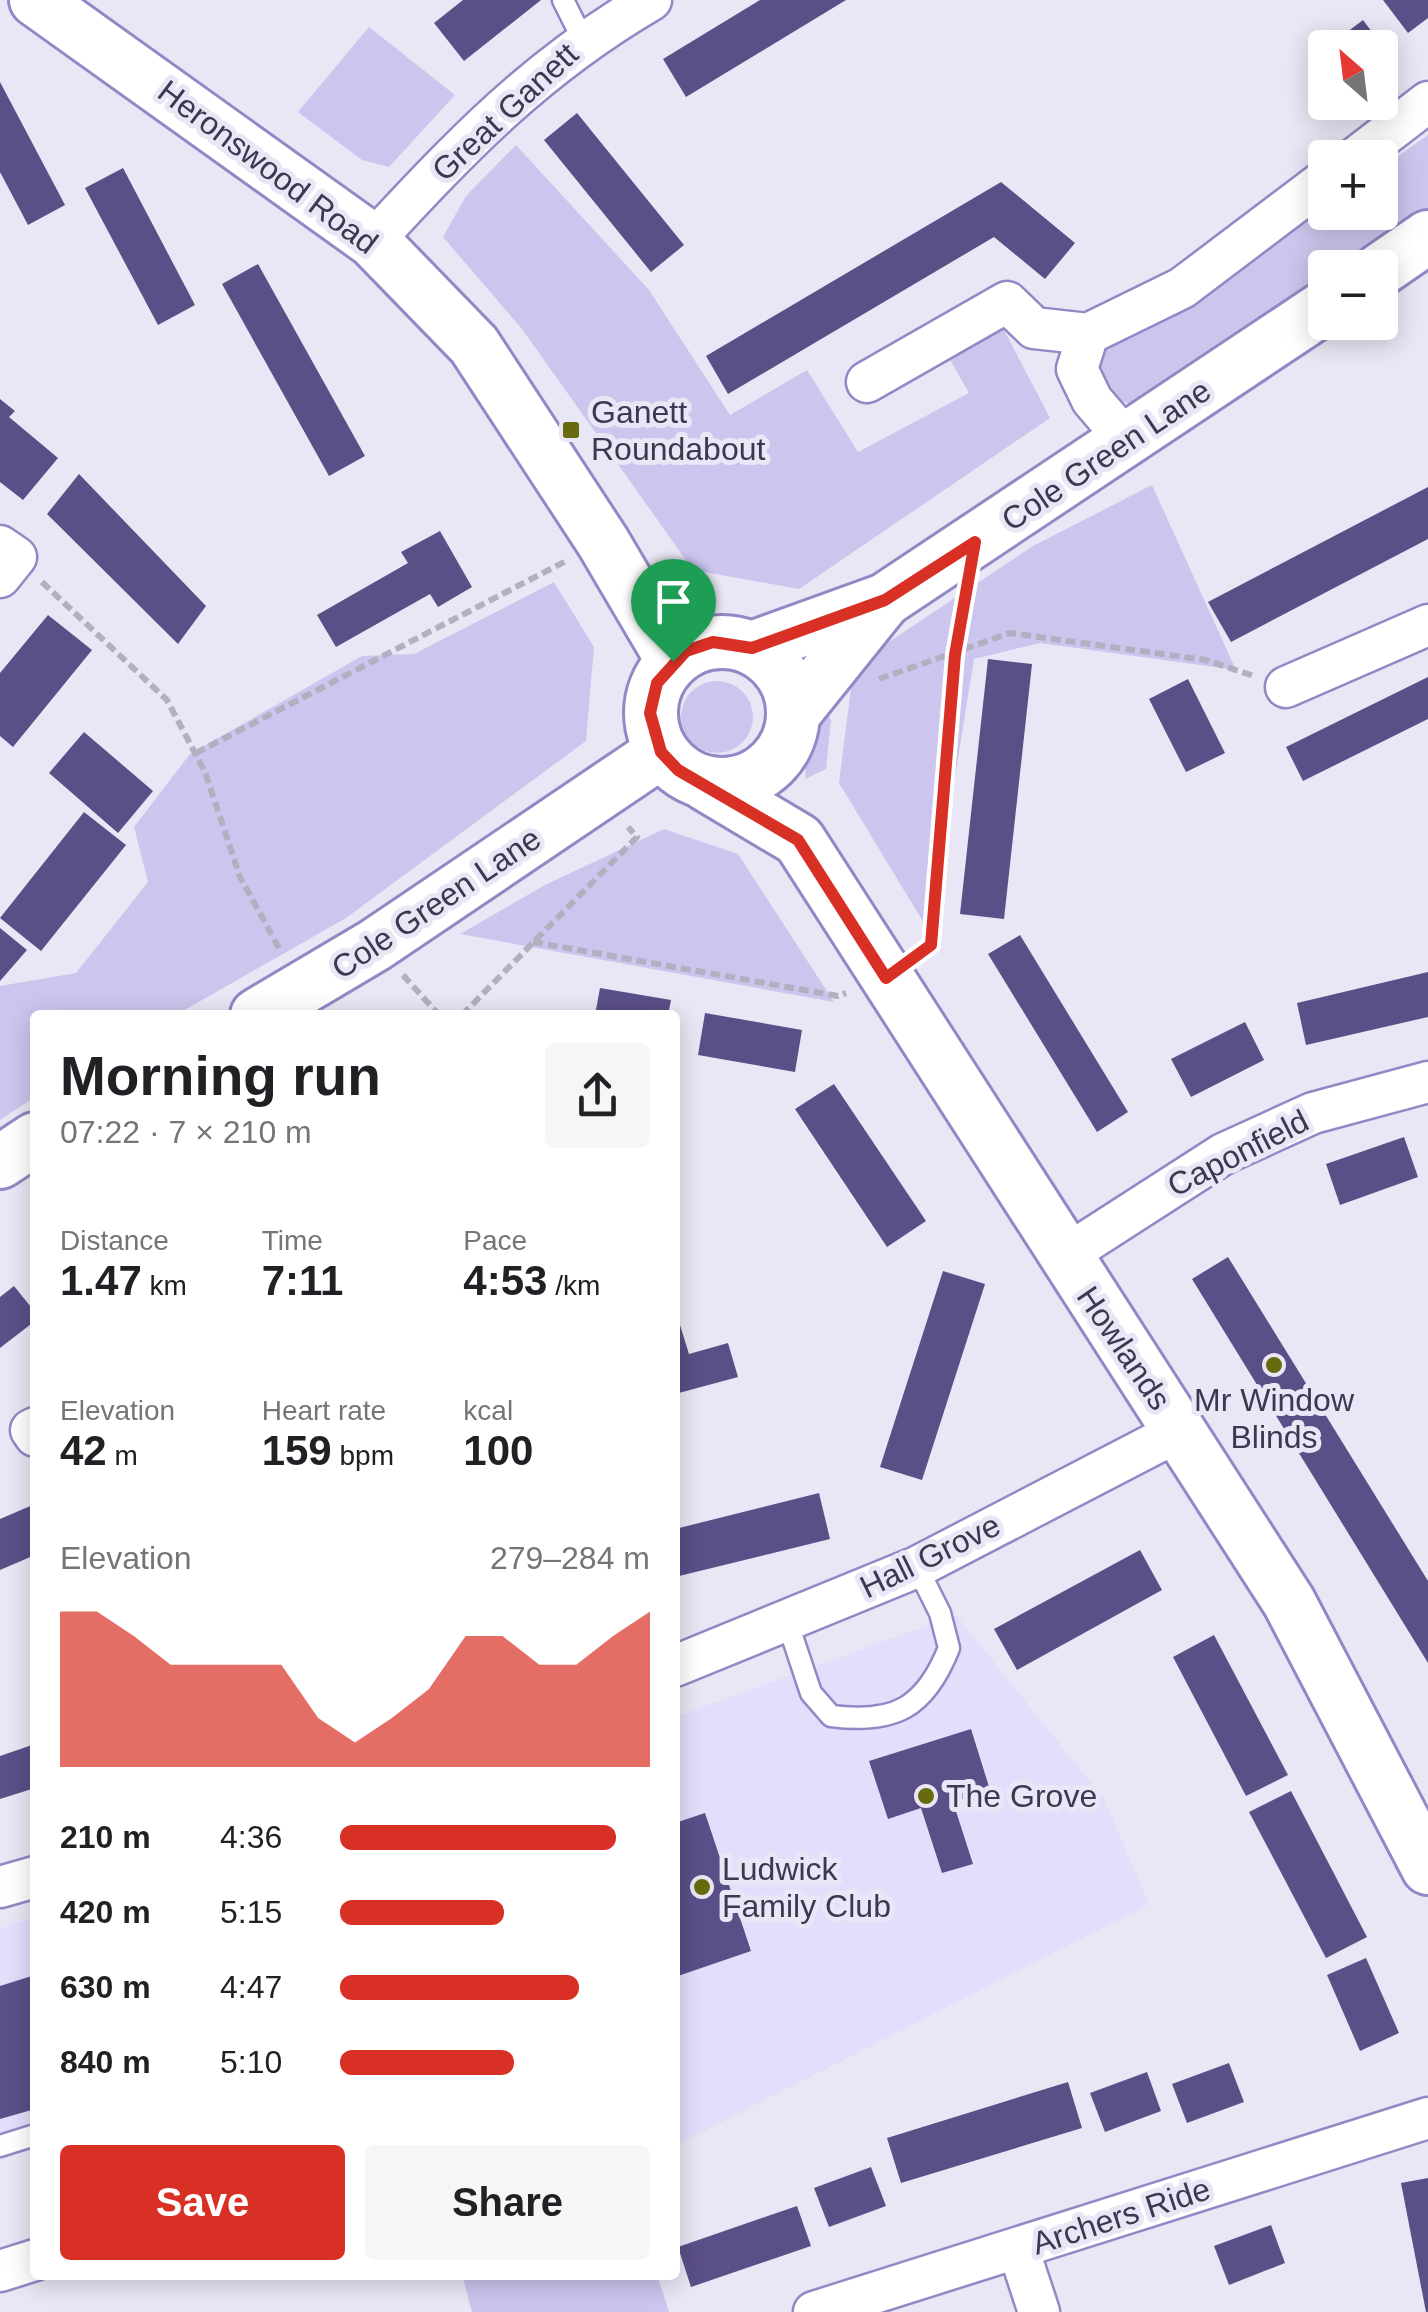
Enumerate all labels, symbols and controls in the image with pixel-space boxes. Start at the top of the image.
north arrow [1308,30,1398,120]
map controls [1308,30,1398,340]
street label: Great Ganett [425,36,585,188]
street label: Heronswood Road [151,73,385,261]
button: + [1308,140,1398,230]
button: − [1308,250,1398,340]
street label: Cole Green Lane [995,372,1217,538]
place label: Ganett Roundabout [591,394,765,467]
marker: Ganett Roundabout [560,419,582,441]
pin [631,559,716,662]
icon: arrive [646,574,701,629]
street label: Cole Green Lane [325,820,547,986]
button: share [545,1043,650,1148]
text: Morning run [60,1045,381,1107]
street label: Caponfield [1162,1102,1314,1204]
text: 07:22 · 7 × 210 m [60,1114,312,1150]
text: Distance [60,1225,169,1256]
text: Time [262,1225,323,1256]
text: Pace [463,1225,527,1256]
text: 1.47 [60,1257,142,1304]
text: 7:11 [262,1257,343,1304]
text: 4:53 [463,1257,547,1304]
text: km [142,1270,187,1301]
text: /km [547,1270,600,1301]
street label: Howlands [1070,1280,1178,1416]
marker: Mr Window Blinds [1263,1354,1285,1376]
place label: Mr Window Blinds [1194,1382,1355,1455]
text: Elevation [60,1395,175,1426]
text: Heart rate [262,1395,386,1426]
text: kcal [463,1395,513,1426]
text: 42 [60,1427,107,1474]
text: 159 [262,1427,332,1474]
text: 100 [463,1427,533,1474]
text: m [107,1440,138,1471]
text: bpm [332,1440,394,1471]
street label: Hall Grove [854,1507,1006,1605]
text: Elevation [60,1540,192,1576]
text: 279–284 m [490,1540,650,1576]
place label: The Grove [946,1778,1097,1814]
marker: The Grove [915,1785,937,1807]
text: 210 m [60,1819,151,1855]
text: 4:36 [220,1819,282,1855]
place label: Ludwick Family Club [722,1851,891,1924]
marker: Ludwick Family Club [691,1876,713,1898]
text: 420 m [60,1894,151,1930]
text: 5:15 [220,1894,282,1930]
text: 630 m [60,1969,151,2005]
text: 4:47 [220,1969,282,2005]
text: 840 m [60,2044,151,2080]
text: 5:10 [220,2044,282,2080]
button: Save [60,2145,345,2260]
button: Share [365,2145,650,2260]
street label: Archers Ride [1027,2170,1215,2262]

